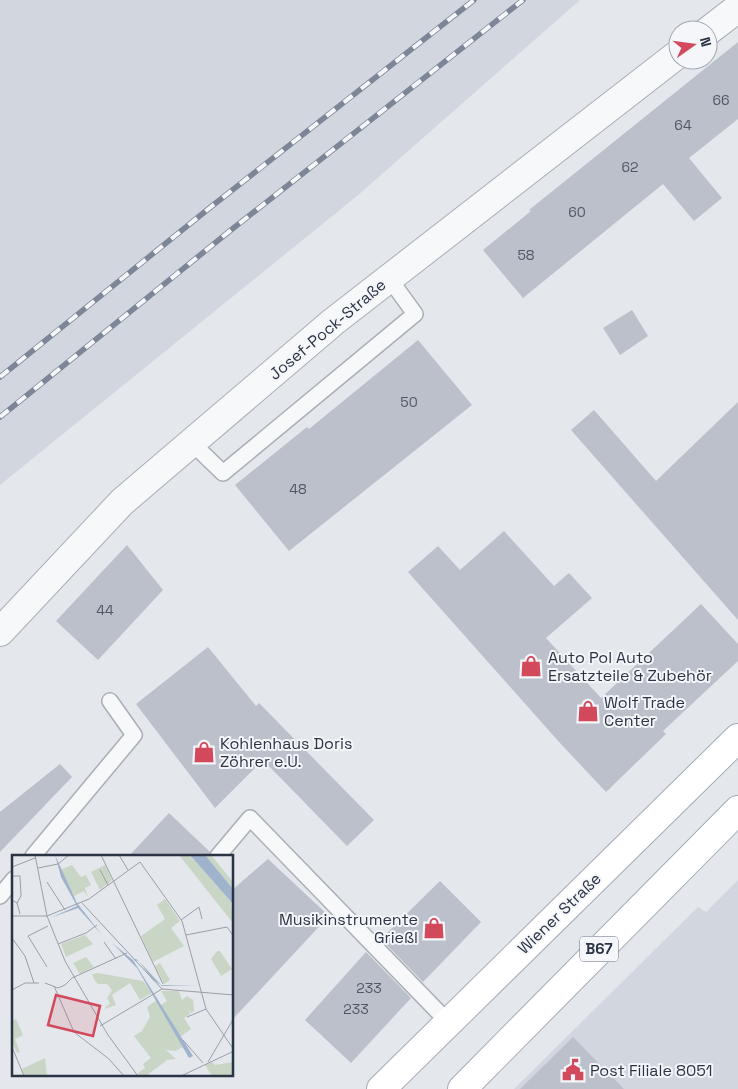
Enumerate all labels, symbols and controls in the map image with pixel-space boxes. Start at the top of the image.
north arrow [668,20,718,70]
text: N [696,35,715,49]
house number: 66 [712,91,730,109]
house number: 64 [674,116,692,134]
house number: 62 [622,158,638,176]
house number: 60 [568,203,586,221]
house number: 58 [517,246,535,264]
street label: Josef-Pock-Straße [264,274,390,385]
house number: 50 [400,393,418,411]
house number: 48 [289,480,307,498]
house number: 44 [96,601,114,619]
place label: Auto Pol Auto Ersatzteile & Zubehör [548,647,712,686]
shop icon: Auto Pol Auto Ersatzteile & Zubehör [518,653,544,679]
place label: Wolf Trade Center [604,692,685,731]
shop icon: Wolf Trade Center [575,698,601,724]
place label: Kohlenhaus Doris Zöhrer e.U. [220,733,352,772]
shop icon: Kohlenhaus Doris Zöhrer e.U. [191,739,217,765]
inset map [12,855,234,1076]
street label: Wiener Straße [513,868,606,959]
place label: Musikinstrumente Grießl [279,909,418,948]
shop icon: Musikinstrumente Grießl [421,915,447,941]
road number: B67 [580,936,618,962]
house number: 233 [356,979,382,997]
house number: 233 [343,1000,369,1018]
public building icon: Post Filiale 8051 [560,1057,586,1083]
place label: Post Filiale 8051 [590,1060,712,1081]

